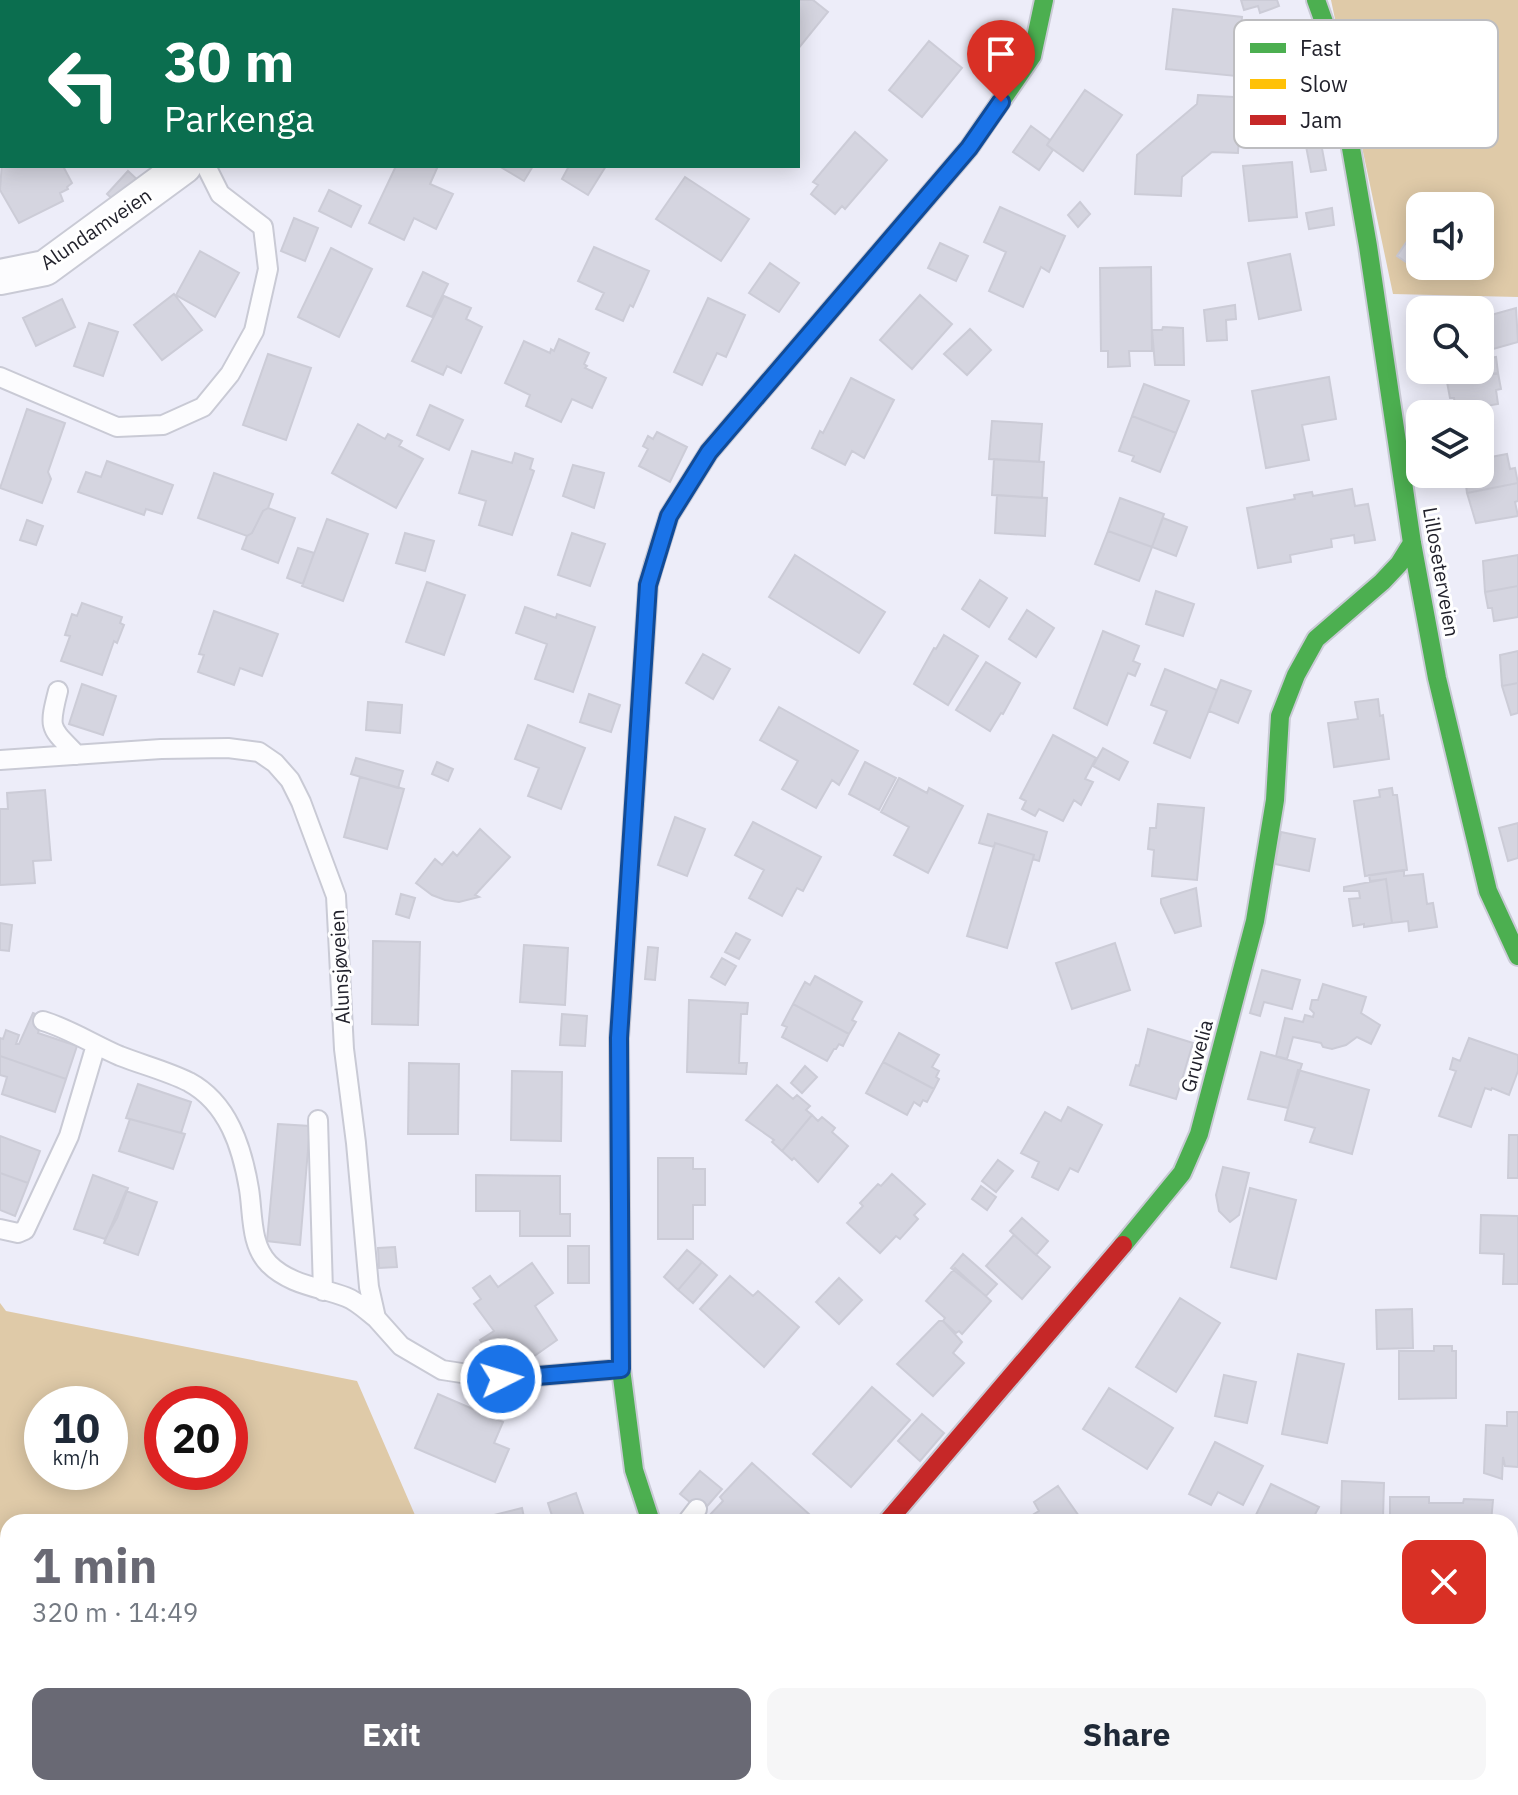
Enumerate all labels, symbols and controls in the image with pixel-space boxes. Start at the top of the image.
pin [967,20,1035,102]
legend [1234,20,1498,148]
text: 30 m [164,25,294,97]
icon: left [32,32,136,136]
icon: arrive [979,32,1023,76]
text: Fast [1300,33,1341,62]
text: Slow [1300,69,1348,98]
text: Parkenga [164,95,315,142]
text: Jam [1300,105,1342,134]
street label: Alundamveien [35,181,157,276]
map controls [1406,192,1494,488]
button: sound [1406,192,1494,280]
button: search [1406,296,1494,384]
button: layers [1406,400,1494,488]
street label: Lilloseterveien [1417,505,1466,639]
street label: Alunsjøveien [323,909,356,1025]
street label: Gruvelia [1174,1016,1219,1095]
position arrow [459,1337,543,1421]
speed limit sign: 20 [144,1386,248,1490]
text: 10 [52,1402,100,1454]
text: km/h [52,1444,100,1471]
text: 1 min [32,1534,157,1596]
button: close [1402,1540,1486,1624]
text: 320 m · 14:49 [32,1595,198,1629]
button: Exit [32,1688,751,1780]
button: Share [767,1688,1486,1780]

